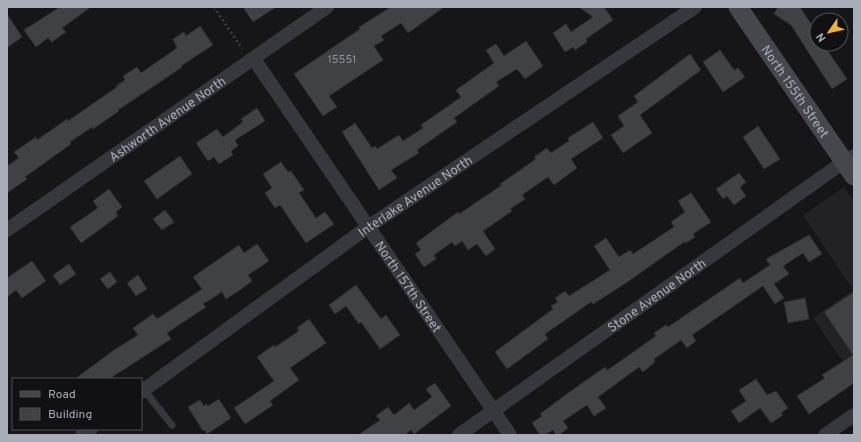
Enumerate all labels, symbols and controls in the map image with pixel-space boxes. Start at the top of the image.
north arrow [809,12,849,52]
text: N [814,30,830,44]
street label: North 155th Street [757,43,831,142]
house number: 15551 [328,53,356,67]
street label: Ashworth Avenue North [107,74,230,166]
street label: Interlake Avenue North [356,153,476,241]
street label: North 157th Street [370,239,444,336]
street label: Stone Avenue North [605,256,710,337]
legend [12,378,142,430]
text: Road [48,387,76,403]
text: Building [48,407,92,423]

